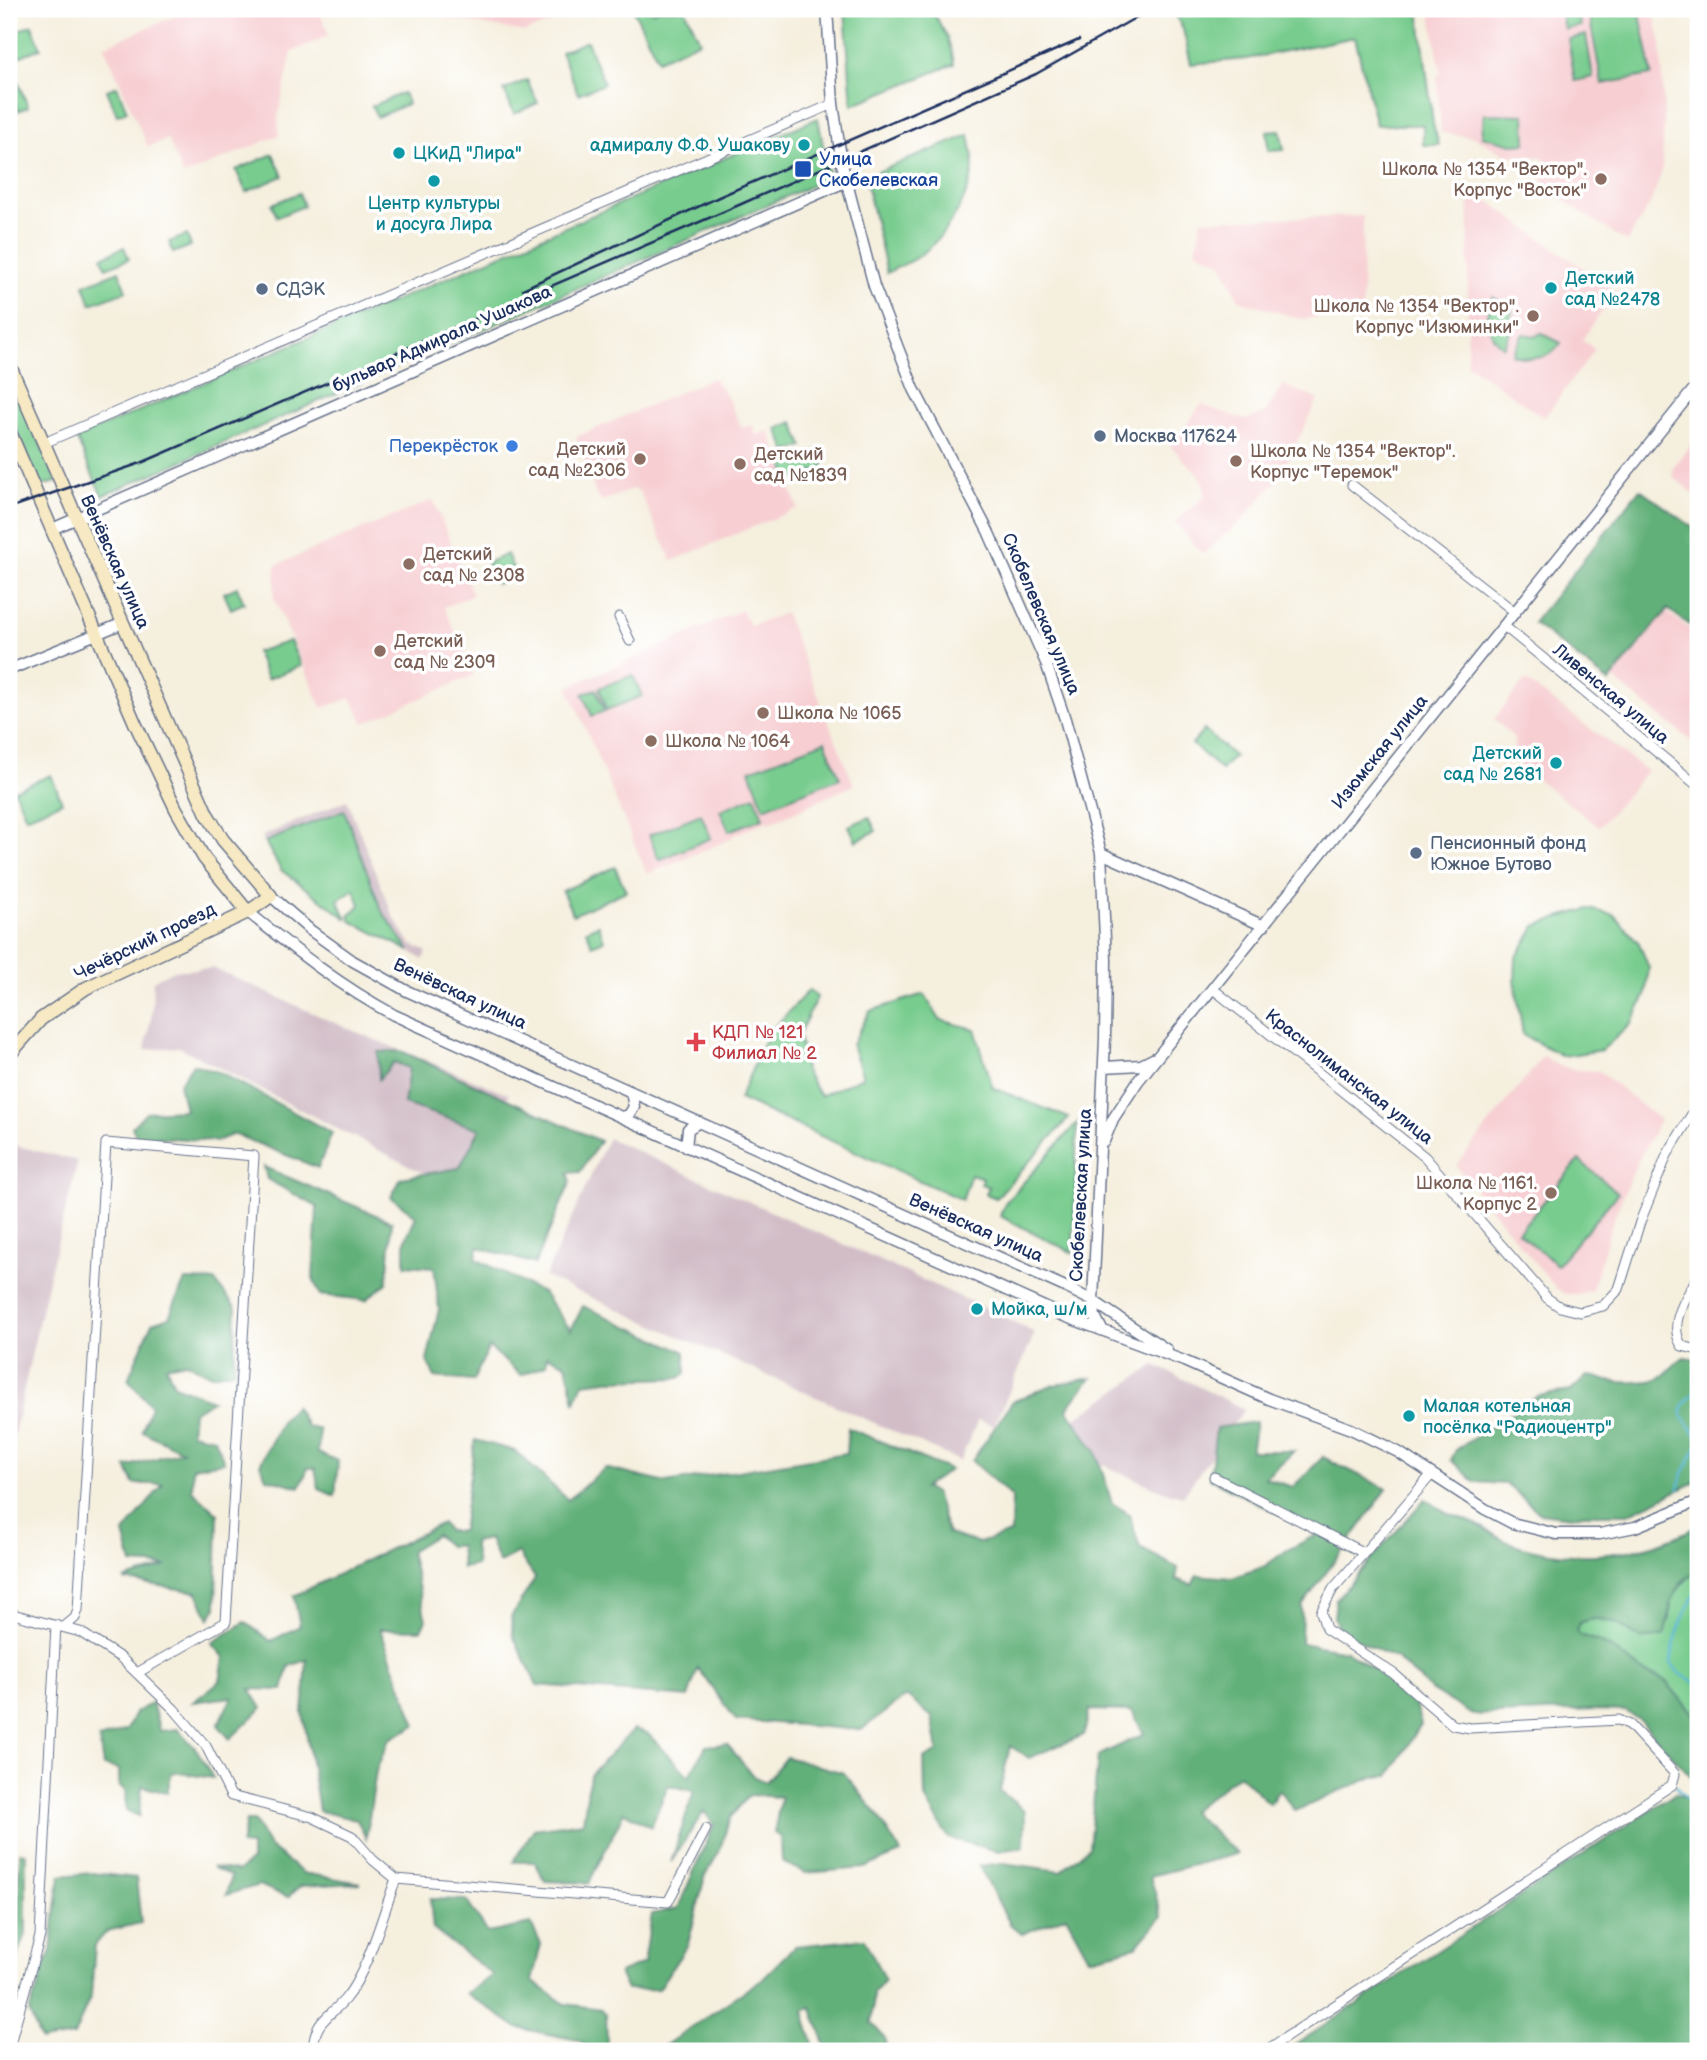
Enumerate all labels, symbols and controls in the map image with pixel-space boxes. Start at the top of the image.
place label: адмиралу Ф.Ф. Ушакову [590,135,791,156]
marker: адмиралу Ф.Ф. Ушакову [796,137,812,153]
place label: ЦКиД "Лира" [413,143,522,164]
marker: ЦКиД "Лира" [391,145,407,161]
place label: Улица Скобелевская [819,149,938,191]
marker: Улица Скобелевская [793,159,813,179]
place label: Школа № 1354 "Вектор". Корпус "Восток" [1381,159,1587,201]
marker: Школа № 1354 "Вектор". Корпус "Восток" [1593,171,1609,187]
marker: Центр культуры и досуга Лира [426,173,442,189]
place label: Центр культуры и досуга Лира [368,193,500,235]
place label: Детский сад №2478 [1565,268,1660,310]
place label: СДЭК [276,279,325,300]
marker: Детский сад №2478 [1543,280,1559,296]
marker: СДЭК [254,281,270,297]
street label: бульвар Адмирала Ушакова [329,281,555,397]
place label: Школа № 1354 "Вектор". Корпус "Изюминки" [1313,296,1519,338]
marker: Школа № 1354 "Вектор". Корпус "Изюминки" [1525,308,1541,324]
place label: Москва 117624 [1114,426,1237,447]
marker: Москва 117624 [1092,428,1108,444]
place label: Перекрёсток [389,436,498,457]
marker: Перекрёсток [504,438,520,454]
place label: Детский сад №2306 [528,439,626,481]
place label: Школа № 1354 "Вектор". Корпус "Теремок" [1250,441,1456,483]
place label: Детский сад №1839 [754,444,848,486]
marker: Детский сад №2306 [632,451,648,467]
marker: Школа № 1354 "Вектор". Корпус "Теремок" [1228,453,1244,469]
marker: Детский сад №1839 [732,456,748,472]
street label: Венёвская улица [76,492,154,633]
street label: Скобелевская улица [997,530,1085,698]
place label: Детский сад № 2308 [423,544,525,586]
marker: Детский сад № 2308 [401,556,417,572]
place label: Детский сад № 2309 [394,631,496,673]
street label: Ливенская улица [1548,639,1673,749]
marker: Детский сад № 2309 [372,643,388,659]
street label: Изюмская улица [1328,690,1433,813]
place label: Школа № 1065 [777,703,902,724]
marker: Школа № 1065 [755,705,771,721]
place label: Школа № 1064 [665,731,790,752]
marker: Школа № 1064 [643,733,659,749]
place label: Детский сад № 2681 [1443,743,1542,785]
marker: Детский сад № 2681 [1548,755,1564,771]
place label: Пенсионный фонд Южное Бутово [1430,833,1586,875]
marker: Пенсионный фонд Южное Бутово [1408,845,1424,861]
street label: Чечёрский проезд [71,899,219,985]
street label: Венёвская улица [390,954,530,1034]
street label: Краснолиманская улица [1261,1005,1437,1149]
place label: КДП № 121 Филиал № 2 [712,1022,817,1064]
marker: КДП № 121 Филиал № 2 [686,1032,706,1052]
street label: Скобелевская улица [1066,1107,1096,1282]
place label: Школа № 1161. Корпус 2 [1416,1173,1537,1215]
marker: Школа № 1161. Корпус 2 [1543,1185,1559,1201]
street label: Венёвская улица [906,1189,1047,1267]
place label: Мойка, ш/м [991,1299,1088,1320]
marker: Мойка, ш/м [969,1301,985,1317]
place label: Малая котельная посёлка "Радиоцентр" [1423,1396,1612,1438]
marker: Малая котельная посёлка "Радиоцентр" [1401,1408,1417,1424]

